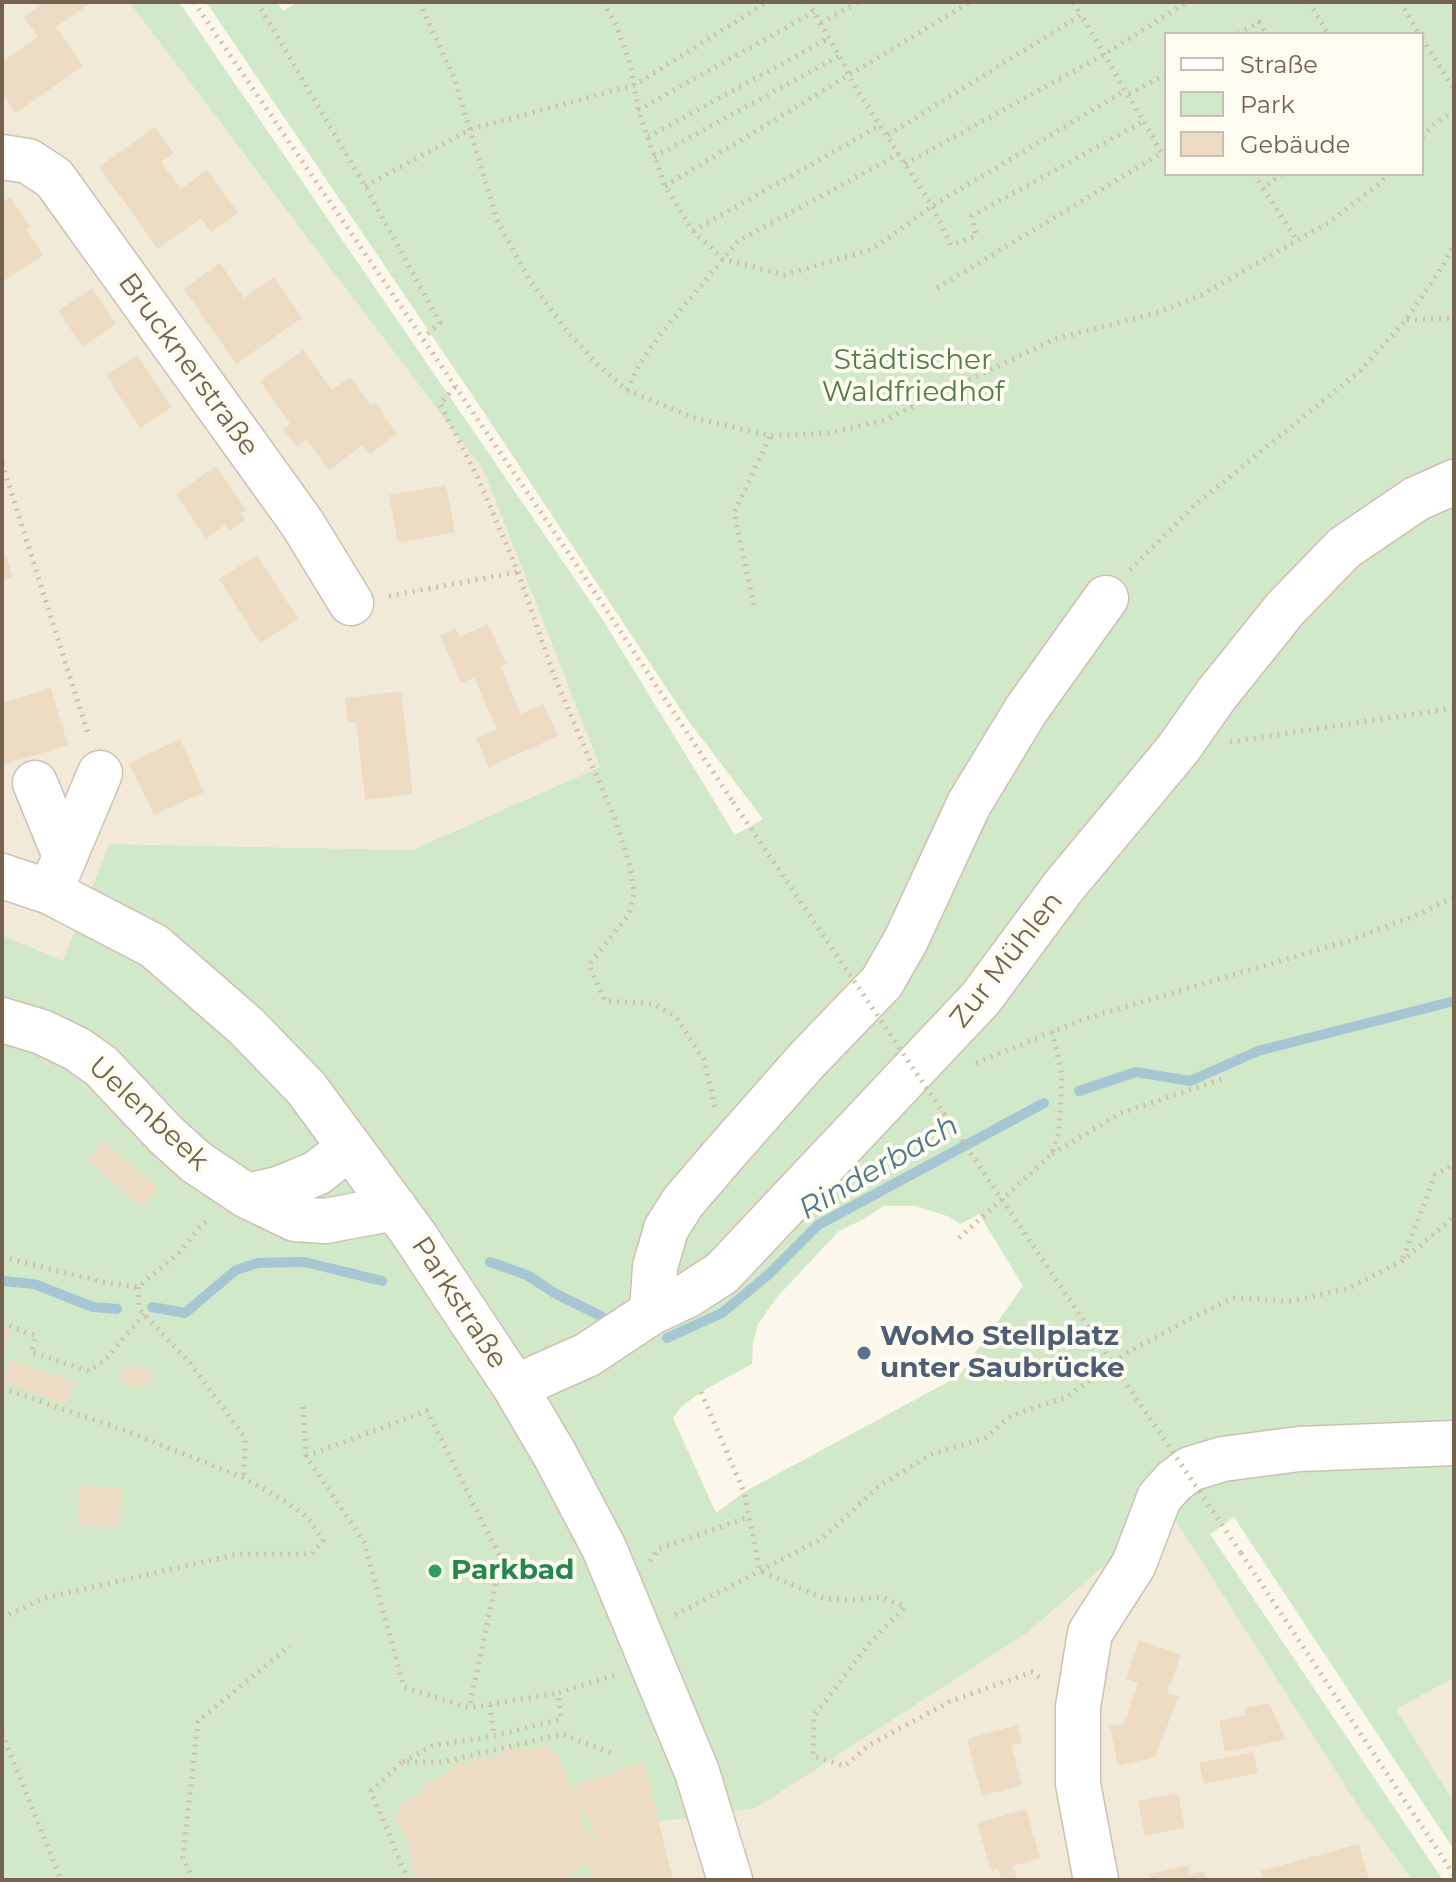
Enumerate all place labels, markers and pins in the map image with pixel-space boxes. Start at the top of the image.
place label: WoMo Stellplatz unter Saubrücke [880,1320,1125,1386]
marker: WoMo Stellplatz unter Saubrücke [855,1344,873,1362]
place label: Parkbad [451,1554,574,1588]
marker: Parkbad [426,1562,444,1580]

